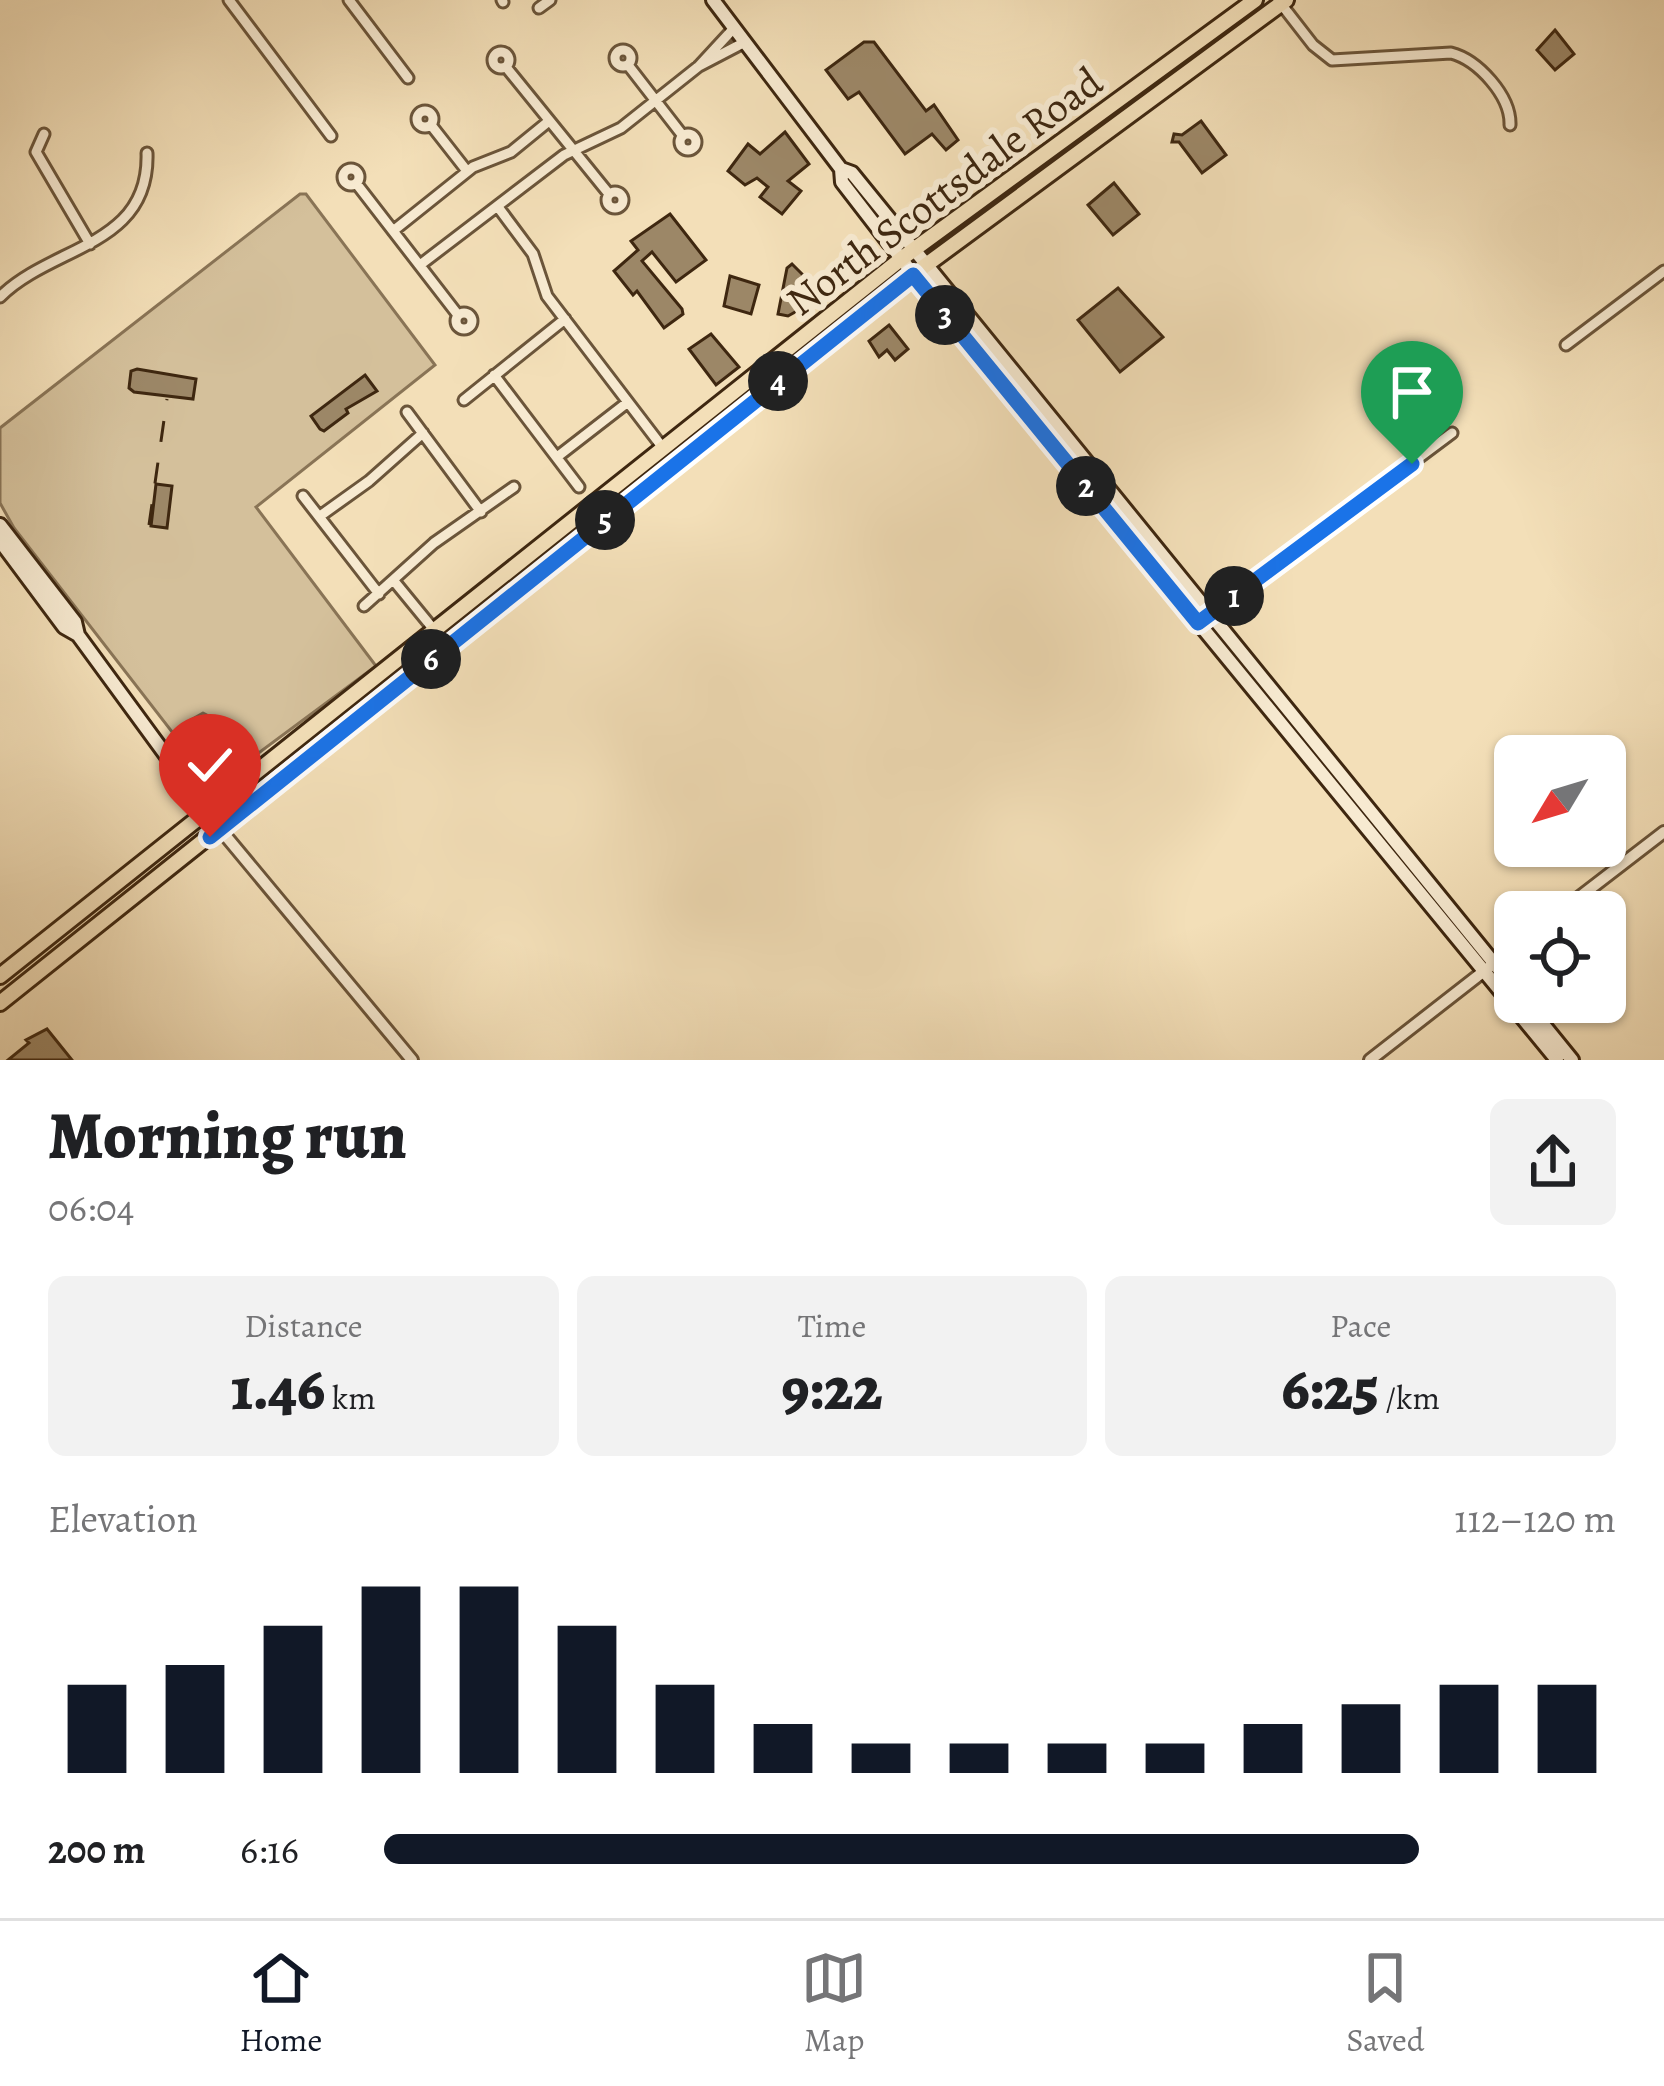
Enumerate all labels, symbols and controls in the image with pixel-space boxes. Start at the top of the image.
street label: North Scottsdale Road [774,53,1114,329]
pin: 3 [915,285,975,345]
text: 3 [938,292,952,337]
pin [1361,341,1463,464]
pin: 4 [748,351,808,411]
text: 4 [770,358,786,403]
icon: arrive [1379,359,1445,425]
pin: 2 [1056,456,1116,516]
text: 2 [1078,463,1094,508]
pin: 5 [575,490,635,550]
text: 5 [598,497,612,542]
pin: 1 [1204,566,1264,626]
text: 1 [1228,573,1240,618]
pin: 6 [401,629,461,689]
text: 6 [423,636,439,681]
pin [159,714,261,837]
icon: check [177,732,243,798]
north arrow [1494,735,1626,867]
map controls [1494,735,1626,1023]
button: locate [1494,891,1626,1023]
text: Morning run [48,1091,407,1181]
button: share [1490,1099,1616,1225]
text: 06:04 [48,1181,135,1234]
text: Distance [244,1303,363,1348]
text: Time [798,1303,866,1348]
text: Pace [1330,1303,1391,1348]
text: 1.46 [231,1348,325,1430]
text: 9:22 [782,1348,882,1430]
text: 6:25 [1281,1348,1379,1430]
text: km [325,1375,376,1420]
text: /km [1379,1375,1440,1420]
text: Elevation [48,1492,198,1545]
text: 112–120 m [1454,1492,1616,1545]
text: 200 m [48,1823,146,1876]
text: 6:16 [240,1823,299,1876]
tab: Home [239,1945,322,2062]
tab: Map [801,1945,867,2062]
tab: Saved [1346,1945,1425,2062]

